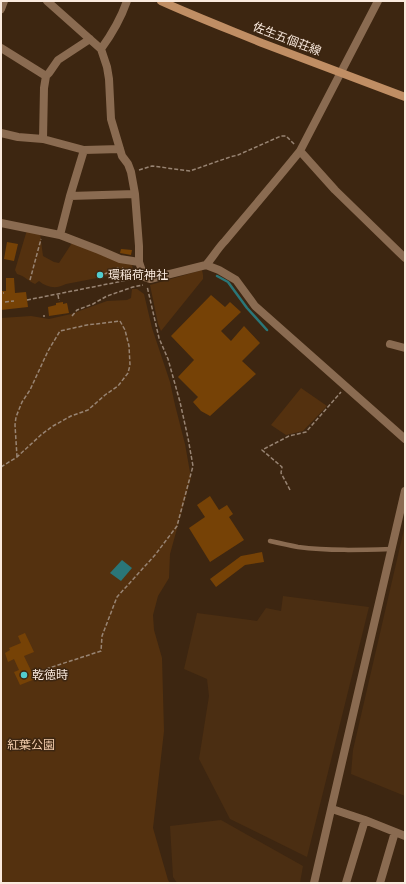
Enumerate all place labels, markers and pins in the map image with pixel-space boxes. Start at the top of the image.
place label: 環稲荷神社 [108,267,168,282]
marker: 環稲荷神社 [95,270,105,280]
place label: 乾徳時 [32,667,68,682]
marker: 乾徳時 [19,670,29,680]

